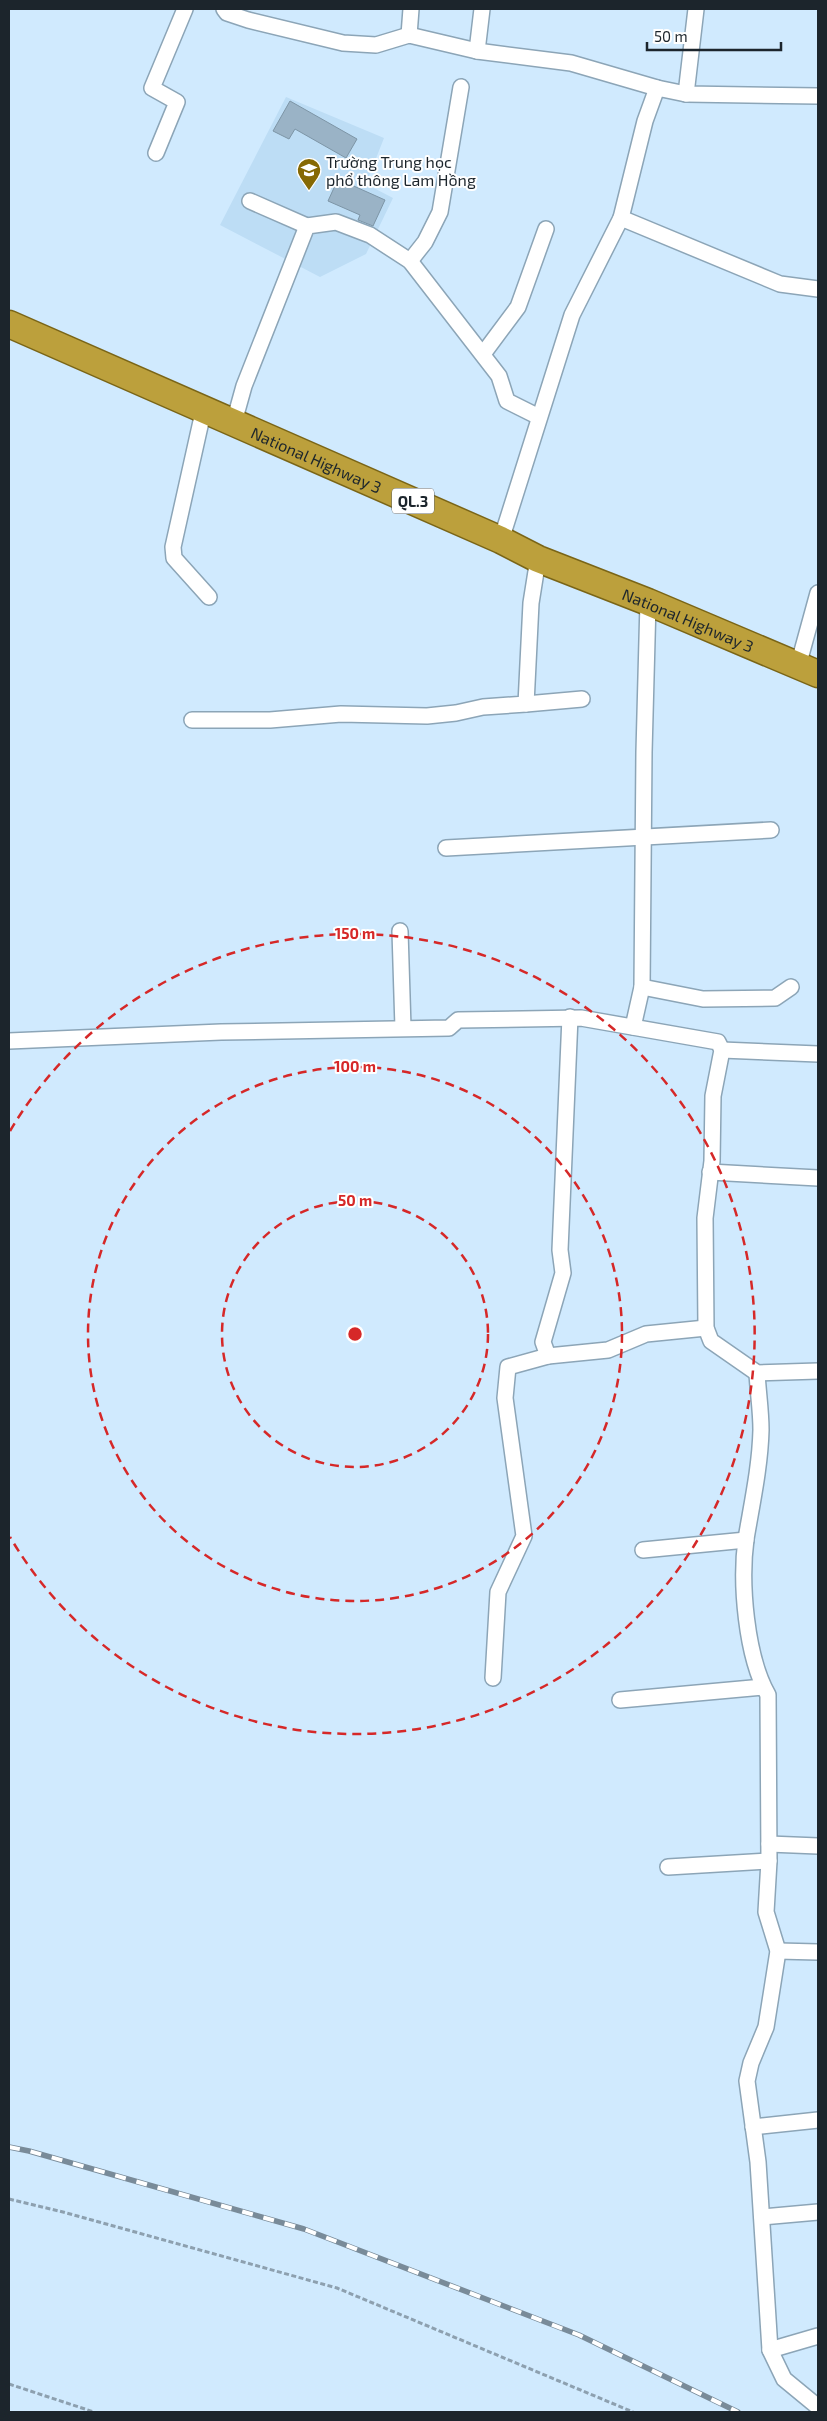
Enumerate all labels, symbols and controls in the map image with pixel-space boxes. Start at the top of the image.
scale bar [647,20,781,52]
text: 50 m [654,27,688,45]
place label: Trường Trung học phổ thông Lam Hồng [326,152,476,189]
school or university icon: Trường Trung học phổ thông Lam Hồng [296,157,322,191]
street label: National Highway 3 [248,422,385,496]
road number: QL.3 [392,488,434,514]
street label: National Highway 3 [620,584,757,655]
text: 150 m [335,924,375,942]
text: 100 m [334,1057,376,1075]
text: 50 m [338,1191,372,1209]
centre of rings [346,1325,364,1343]

